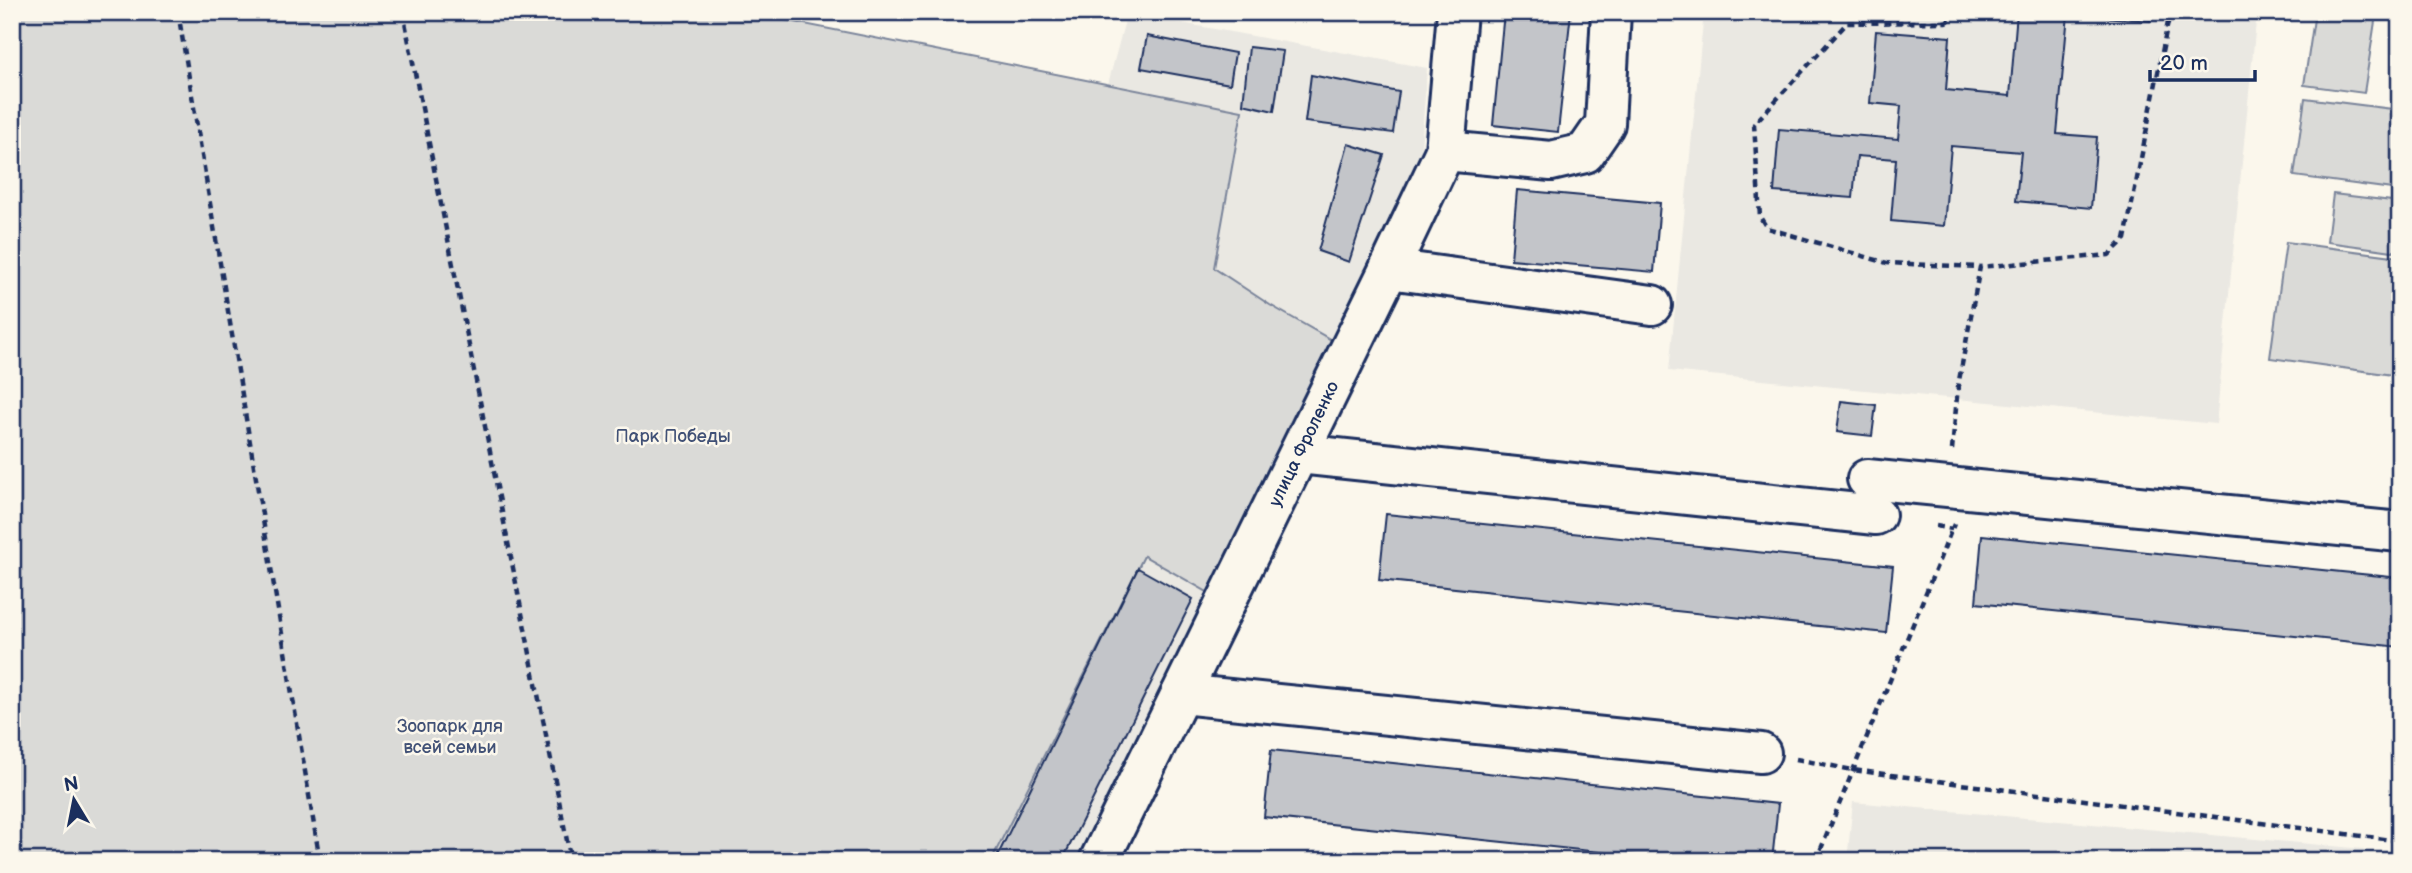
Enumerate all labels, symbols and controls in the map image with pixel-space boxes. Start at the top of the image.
scale bar [2150,38,2254,82]
text: 20 m [2160,51,2208,76]
street label: улица Фроленко [1265,378,1343,510]
park label: Парк Победы [615,426,731,447]
park label: Зоопарк для всей семьи [397,716,503,758]
north arrow [38,764,108,834]
text: N [62,772,80,797]

